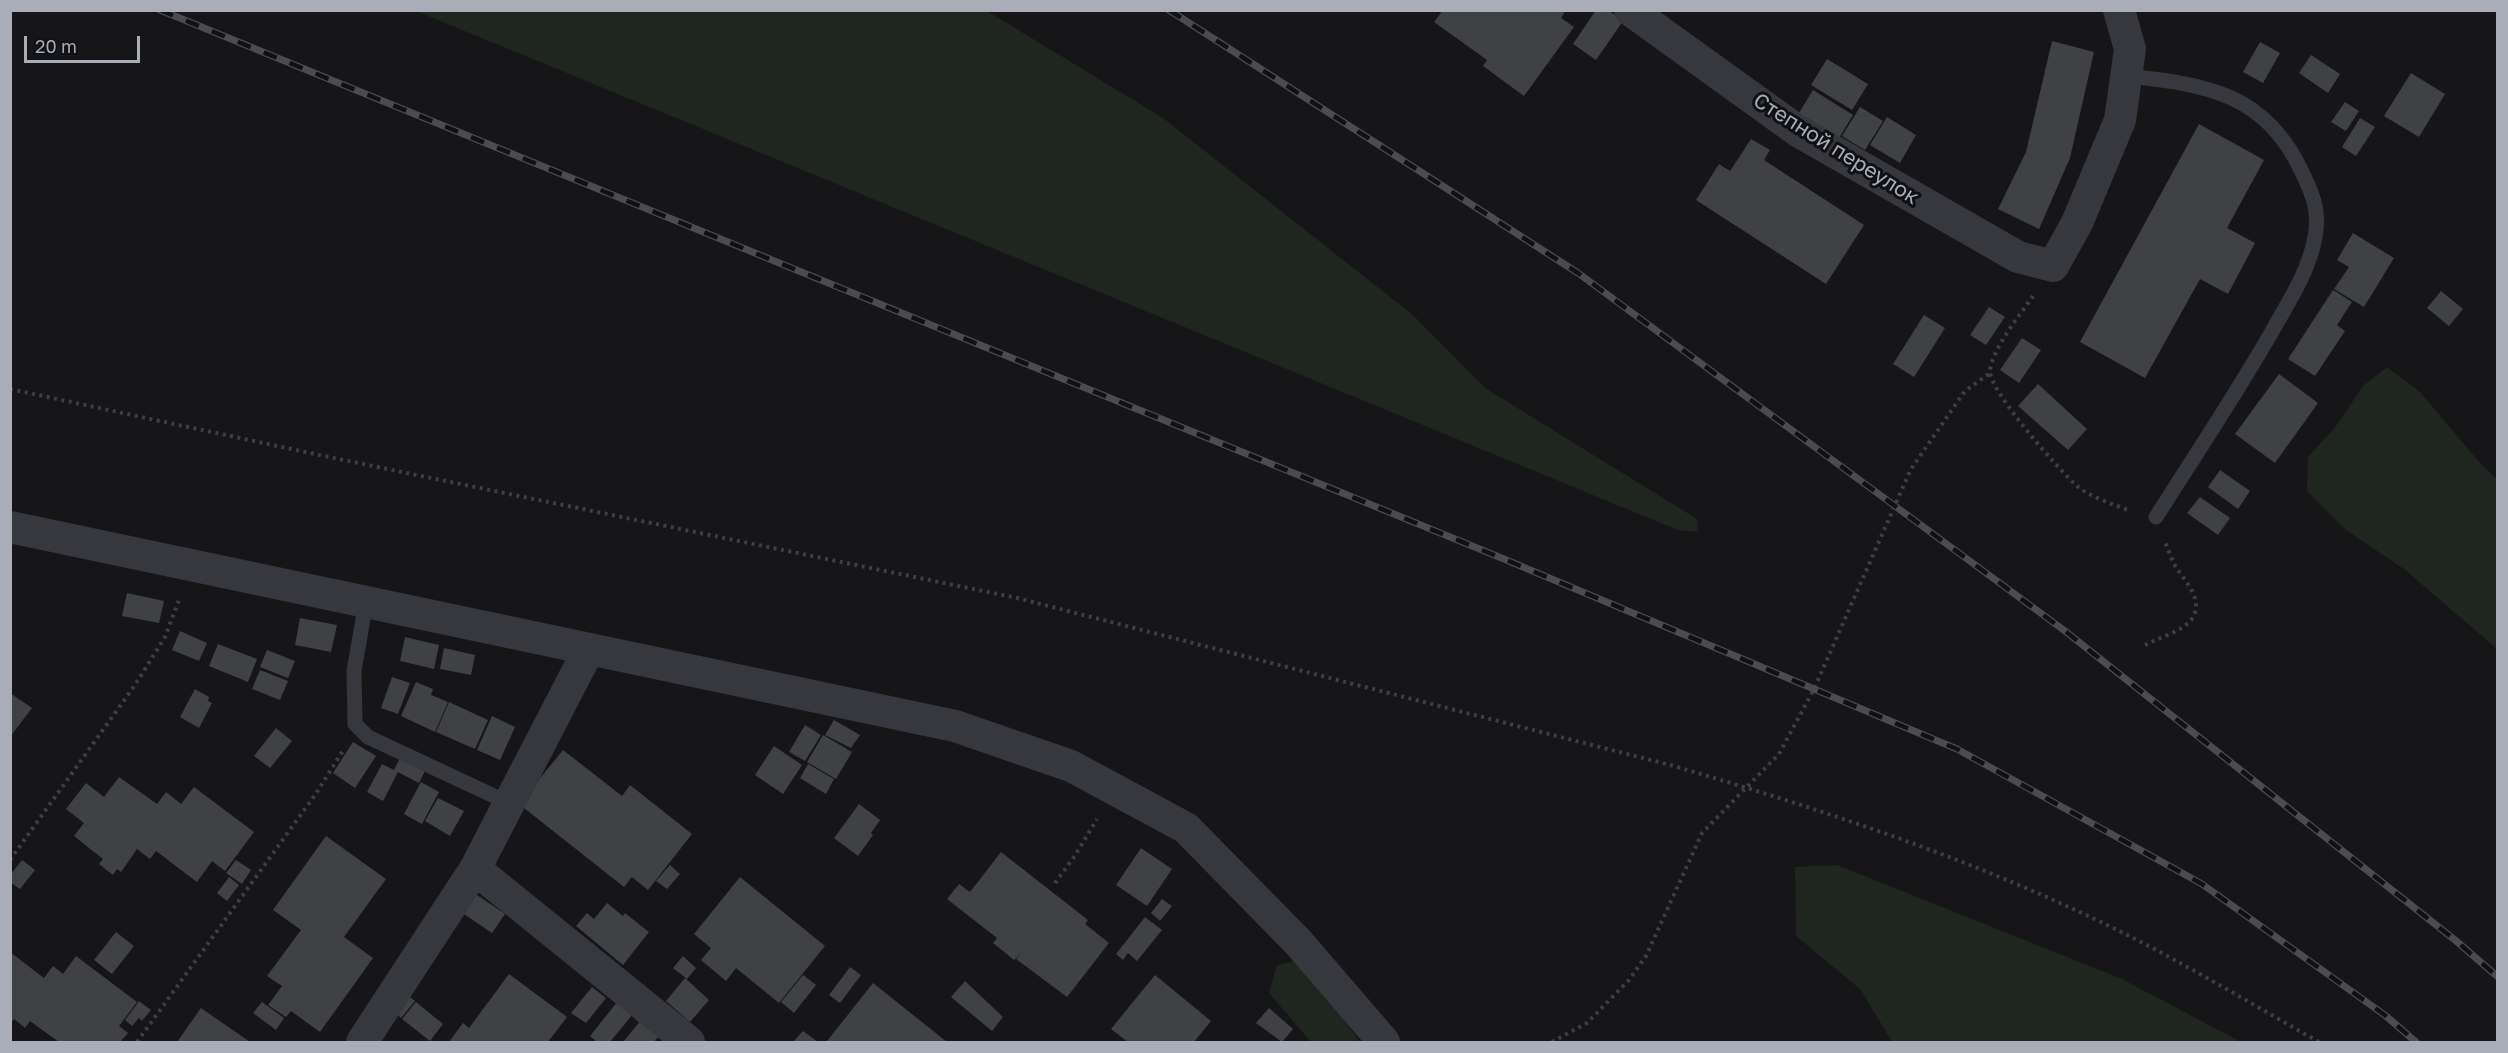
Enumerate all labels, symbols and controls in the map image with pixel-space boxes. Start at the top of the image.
scale bar [27,24,142,62]
text: 20 m [35,35,77,57]
street label: Степной переулок [1749,88,1923,210]

